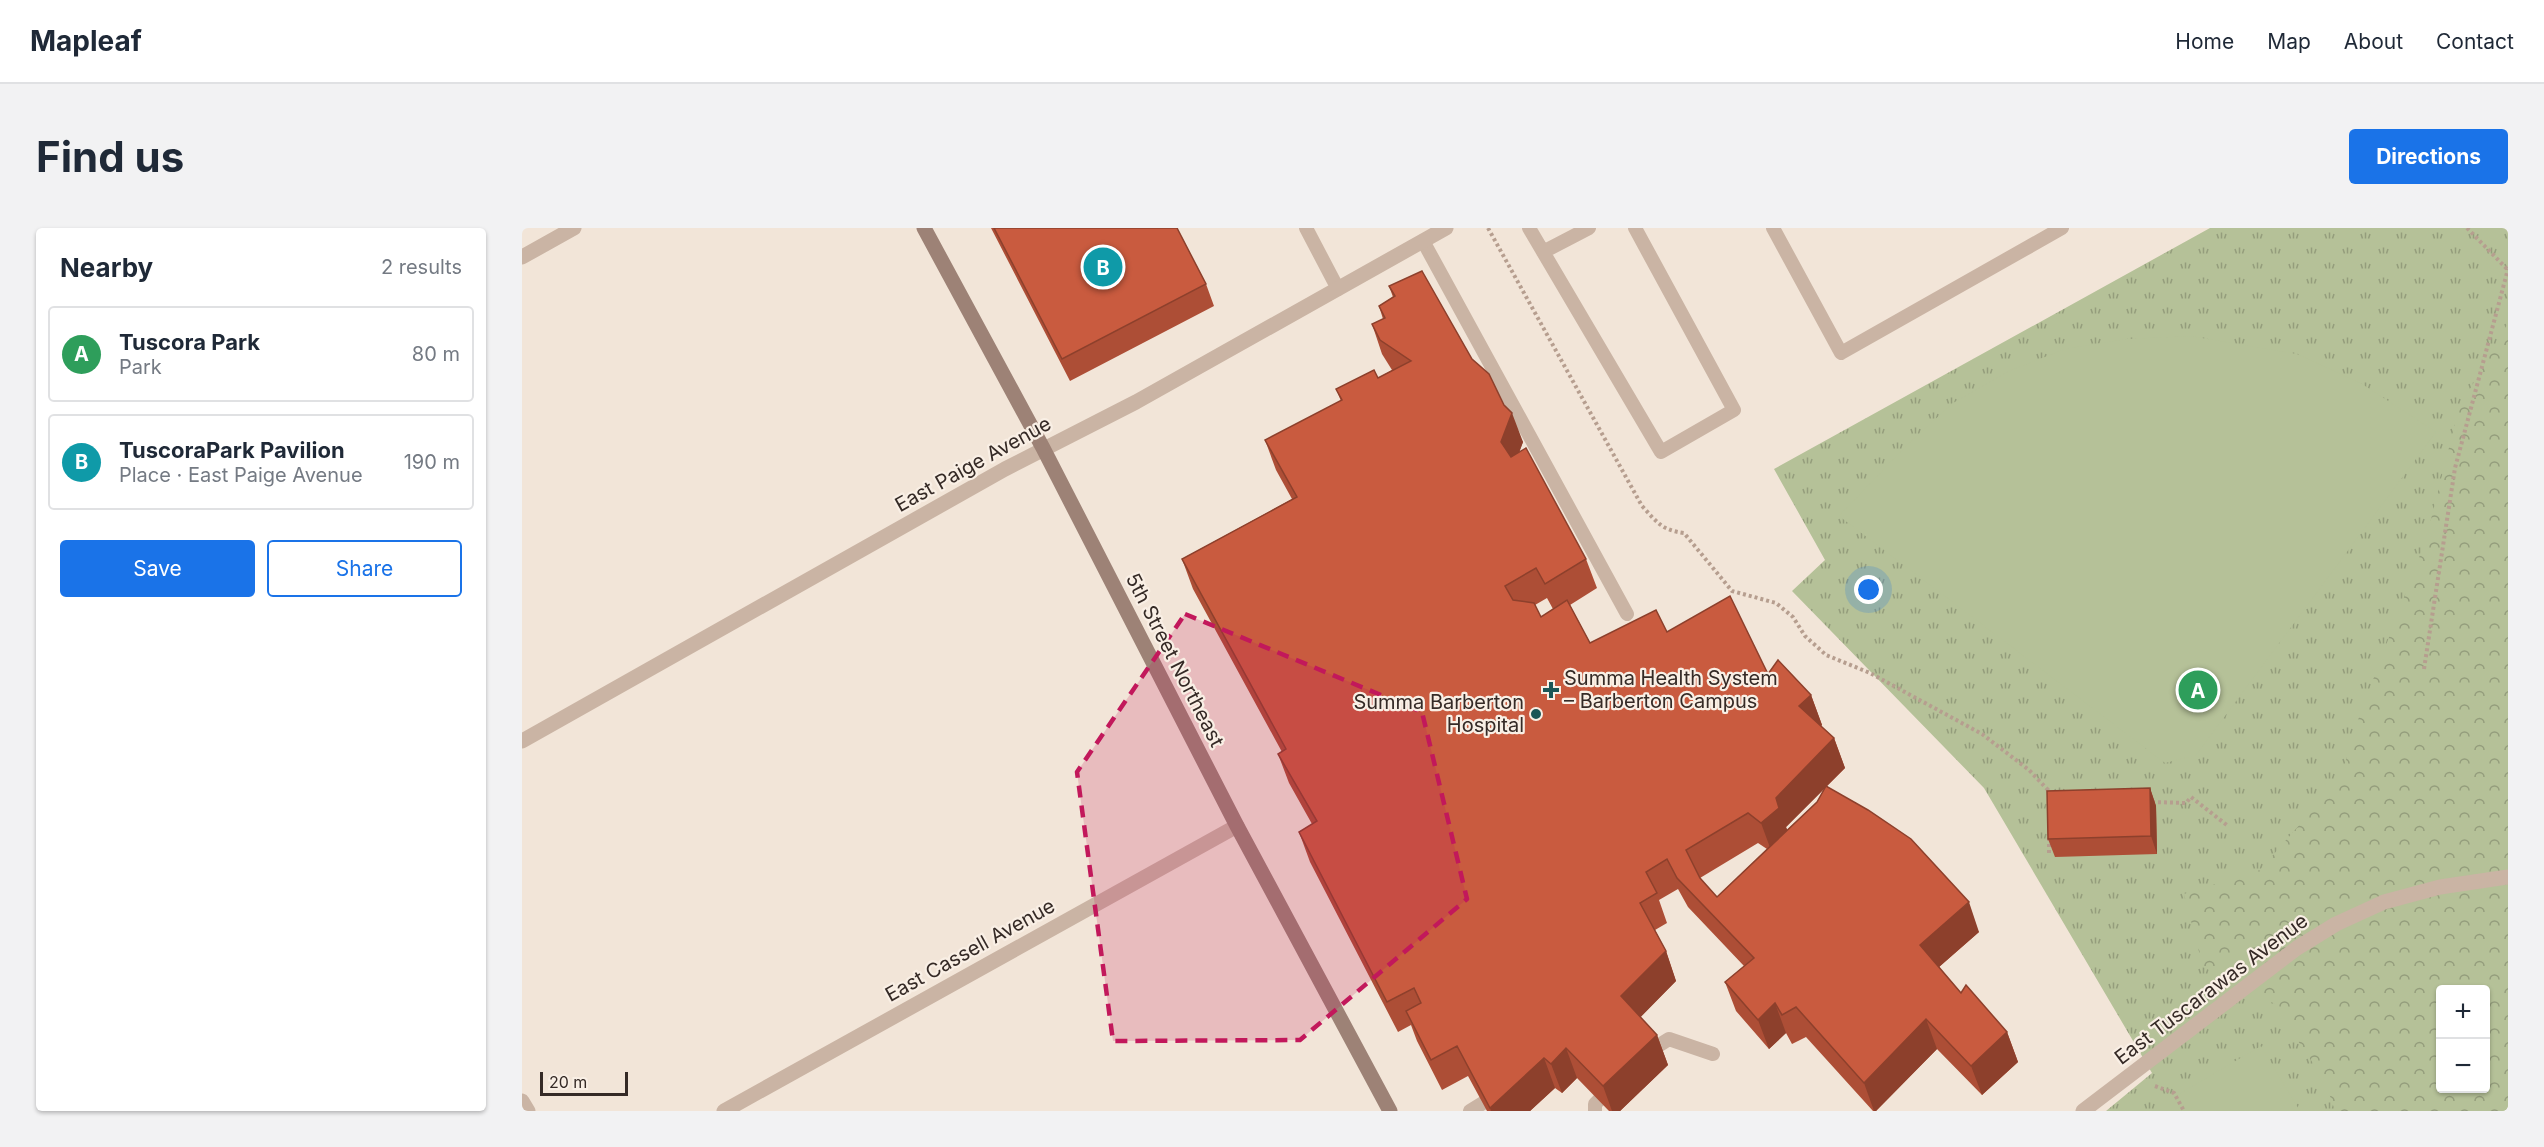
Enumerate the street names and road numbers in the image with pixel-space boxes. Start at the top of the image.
street label: East Paige Avenue [891,411,1055,517]
street label: 5th Street Northeast [1121,569,1229,751]
street label: East Cassell Avenue [881,893,1059,1007]
street label: East Tuscarawas Avenue [2110,909,2312,1069]

